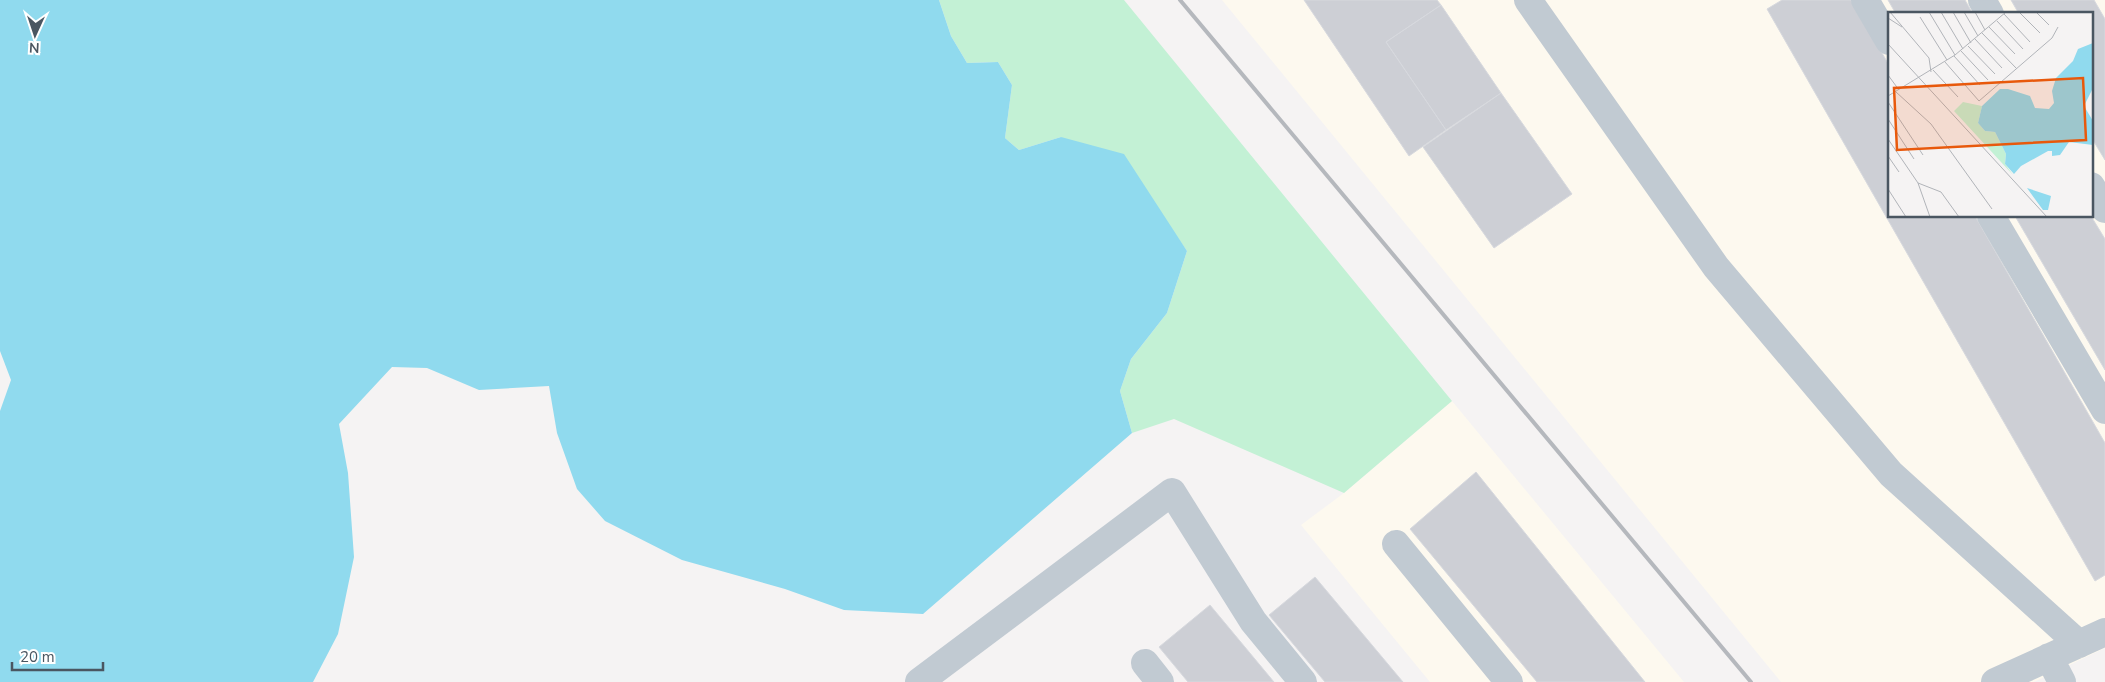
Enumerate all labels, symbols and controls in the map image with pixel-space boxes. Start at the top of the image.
north arrow [10,10,60,60]
inset map [1888,12,2092,218]
text: N [29,38,40,57]
scale bar [12,640,104,672]
text: 20 m [20,647,55,667]

